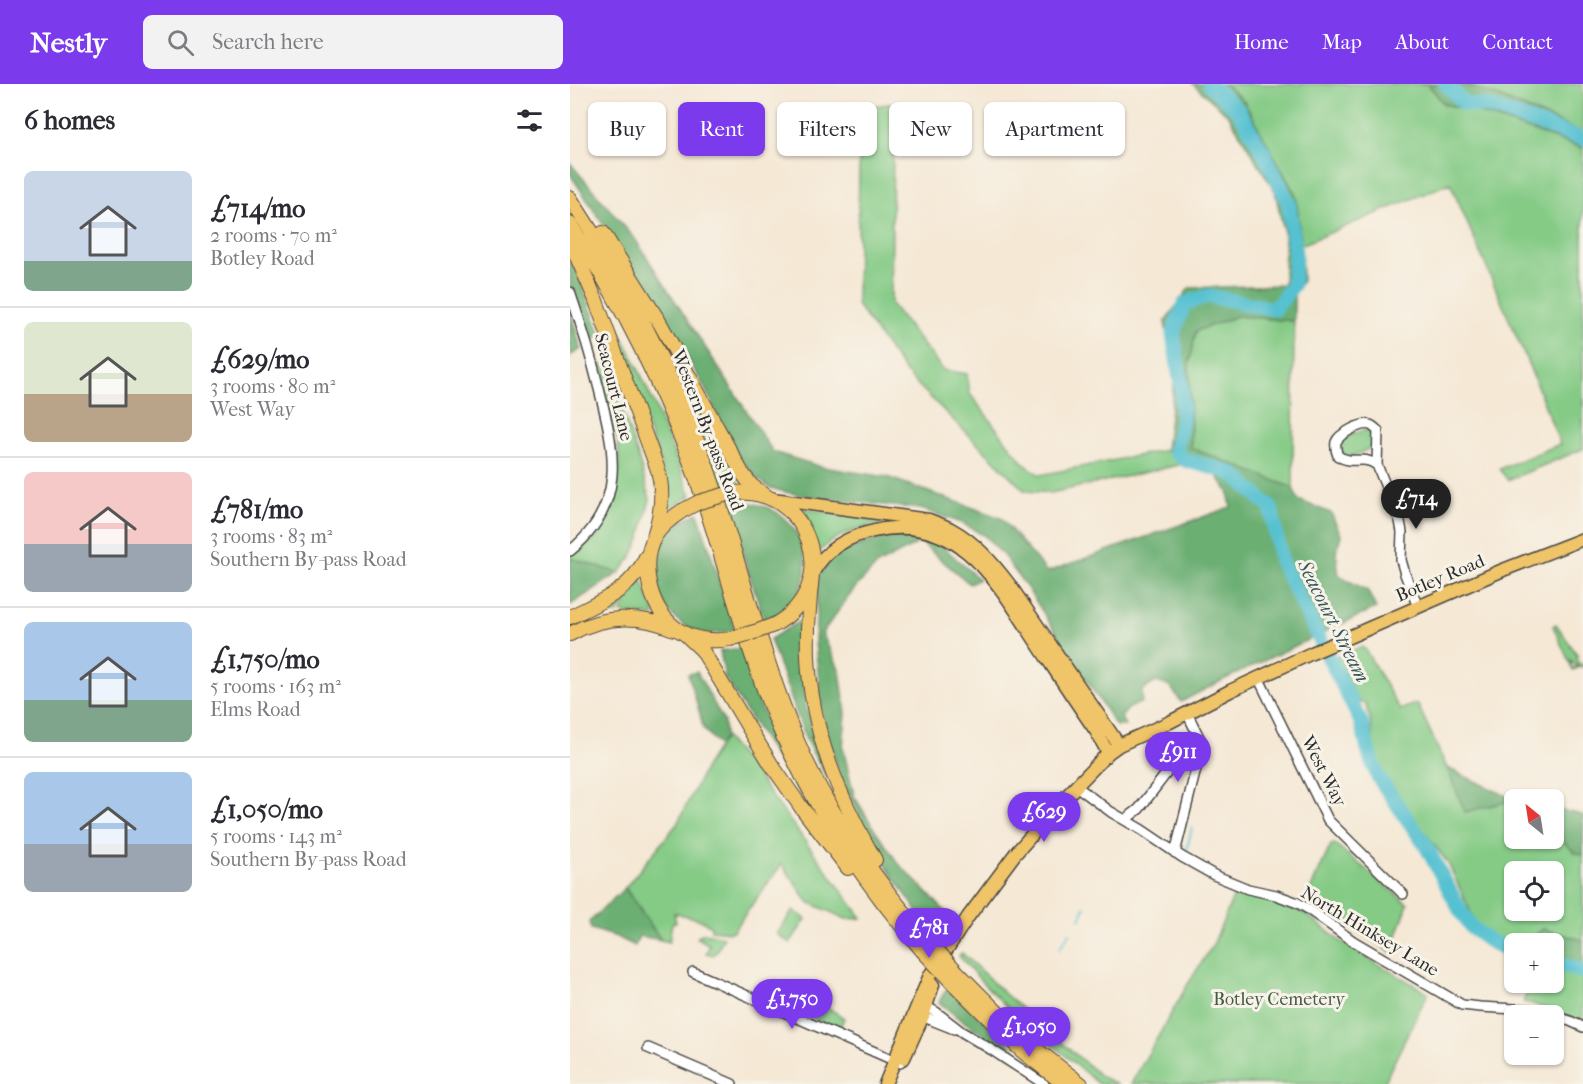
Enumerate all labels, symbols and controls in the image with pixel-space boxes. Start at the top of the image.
search box [143,15,563,69]
text: Nestly [30,26,107,59]
icon: search [164,26,197,59]
text: Search here [212,29,324,55]
text: Home [1234,30,1289,54]
text: Map [1322,30,1362,54]
text: About [1395,30,1449,54]
text: Contact [1482,30,1553,54]
chip: Buy [588,102,666,156]
chip: Rent [678,102,765,156]
chip: Filters [777,102,877,156]
chip: New [889,102,972,156]
chip: Apartment [984,102,1125,156]
icon: filters [513,104,546,137]
text: 6 homes [24,105,115,136]
text: £714/mo [210,193,306,224]
icon: home [72,195,144,267]
text: 2 rooms · 70 m² [210,224,337,247]
text: Botley Road [210,247,315,270]
street label: Seacourt Lane [590,331,637,443]
text: £629/mo [210,344,309,375]
icon: home [72,346,144,418]
street label: Western By-pass Road [667,346,748,514]
text: 3 rooms · 80 m² [210,375,335,398]
text: West Way [210,398,295,421]
pin: £714 [1380,479,1452,530]
text: £714 [1395,487,1437,510]
text: £781/mo [210,494,303,525]
icon: home [72,496,144,568]
text: 3 rooms · 83 m² [210,525,333,548]
text: Southern By-pass Road [210,548,407,571]
street label: Botley Road [1393,550,1488,607]
water label: Seacourt Stream [1292,555,1374,686]
text: £1,750/mo [210,644,320,675]
icon: home [72,646,144,718]
text: 5 rooms · 163 m² [210,675,341,698]
text: Elms Road [210,698,301,721]
pin: £911 [1142,732,1214,783]
street label: West Way [1296,732,1351,811]
text: £911 [1159,740,1197,763]
north arrow [1504,789,1564,849]
map controls [1504,789,1564,1065]
pin: £629 [1008,792,1080,843]
text: £1,050/mo [210,794,323,825]
icon: home [72,796,144,868]
text: £629 [1022,800,1066,823]
text: 5 rooms · 143 m² [210,825,342,848]
text: Southern By-pass Road [210,848,407,871]
button: locate [1504,861,1564,921]
street label: North Hinksey Lane [1297,882,1442,981]
pin: £781 [893,908,965,959]
text: £781 [909,916,949,939]
button: + [1504,933,1564,993]
pin: £1,750 [743,979,841,1030]
text: £1,750 [766,987,818,1010]
park label: Botley Cemetery [1213,989,1346,1010]
button: − [1504,1005,1564,1065]
pin: £1,050 [980,1007,1078,1058]
text: £1,050 [1001,1015,1057,1038]

